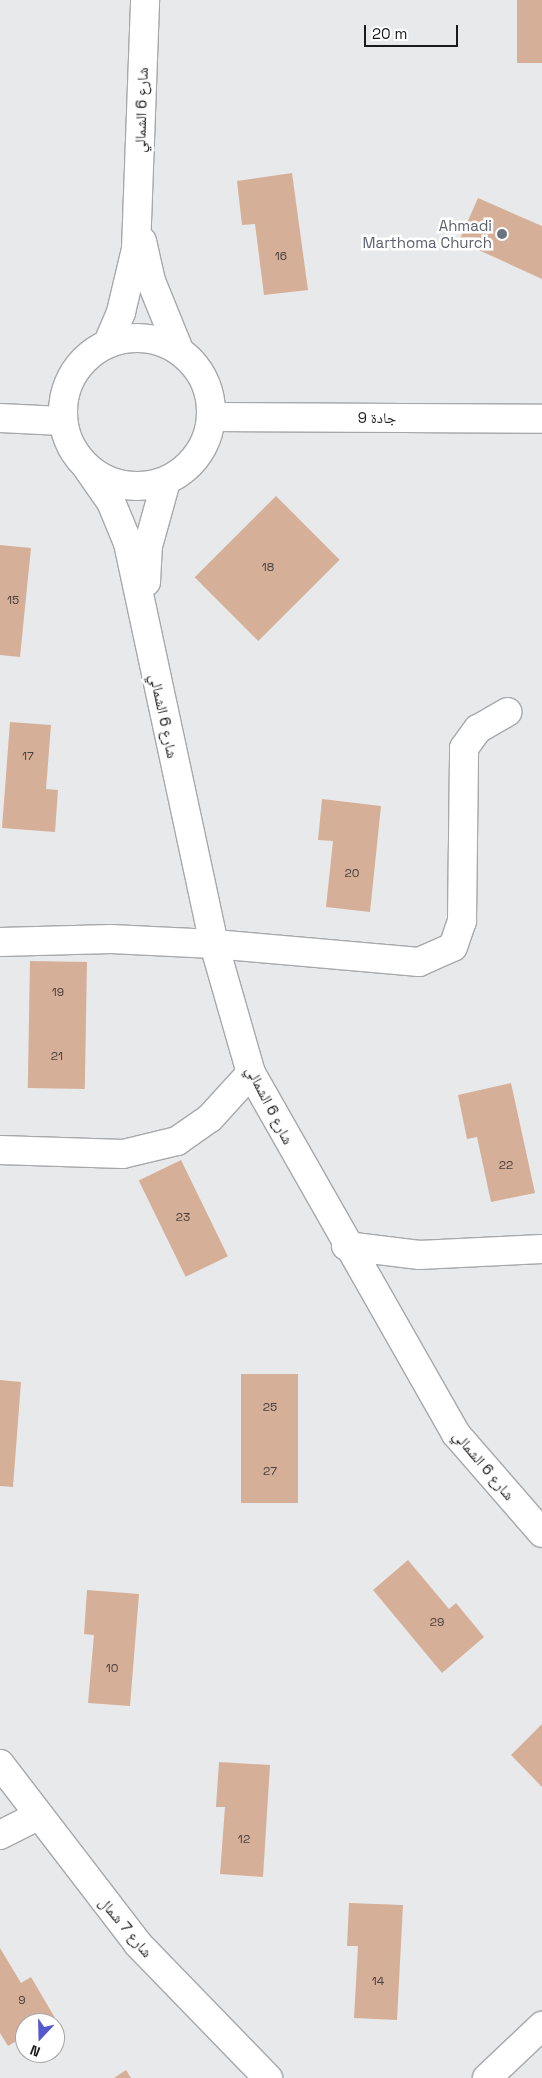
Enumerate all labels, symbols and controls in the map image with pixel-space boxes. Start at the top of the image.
scale bar [367,15,461,47]
text: 20 m [372,24,407,43]
street label: شارع 6 الشمالي [131,67,151,153]
place label: Ahmadi Marthoma Church [363,216,492,251]
marker: Ahmadi Marthoma Church [496,228,508,240]
house number: 16 [275,250,287,264]
street label: جادة 9 [358,409,396,427]
house number: 18 [262,561,274,575]
house number: 15 [7,594,19,608]
street label: شارع 6 الشمالي [146,672,182,760]
house number: 17 [22,750,34,764]
house number: 20 [345,867,359,881]
house number: 19 [52,986,64,1000]
house number: 21 [51,1050,63,1064]
street label: شارع 6 الشمالي [243,1063,297,1147]
house number: 22 [499,1159,513,1173]
house number: 23 [176,1211,190,1225]
house number: 25 [263,1401,277,1415]
street label: شارع 6 الشمالي [450,1426,518,1504]
house number: 27 [263,1465,277,1479]
house number: 29 [430,1616,444,1630]
house number: 10 [106,1662,118,1676]
house number: 12 [238,1833,250,1847]
street label: شارع 7 شمال [95,1893,157,1961]
house number: 14 [372,1975,384,1989]
house number: 9 [18,1994,26,2008]
north arrow [15,2013,65,2063]
text: N [27,2041,43,2061]

